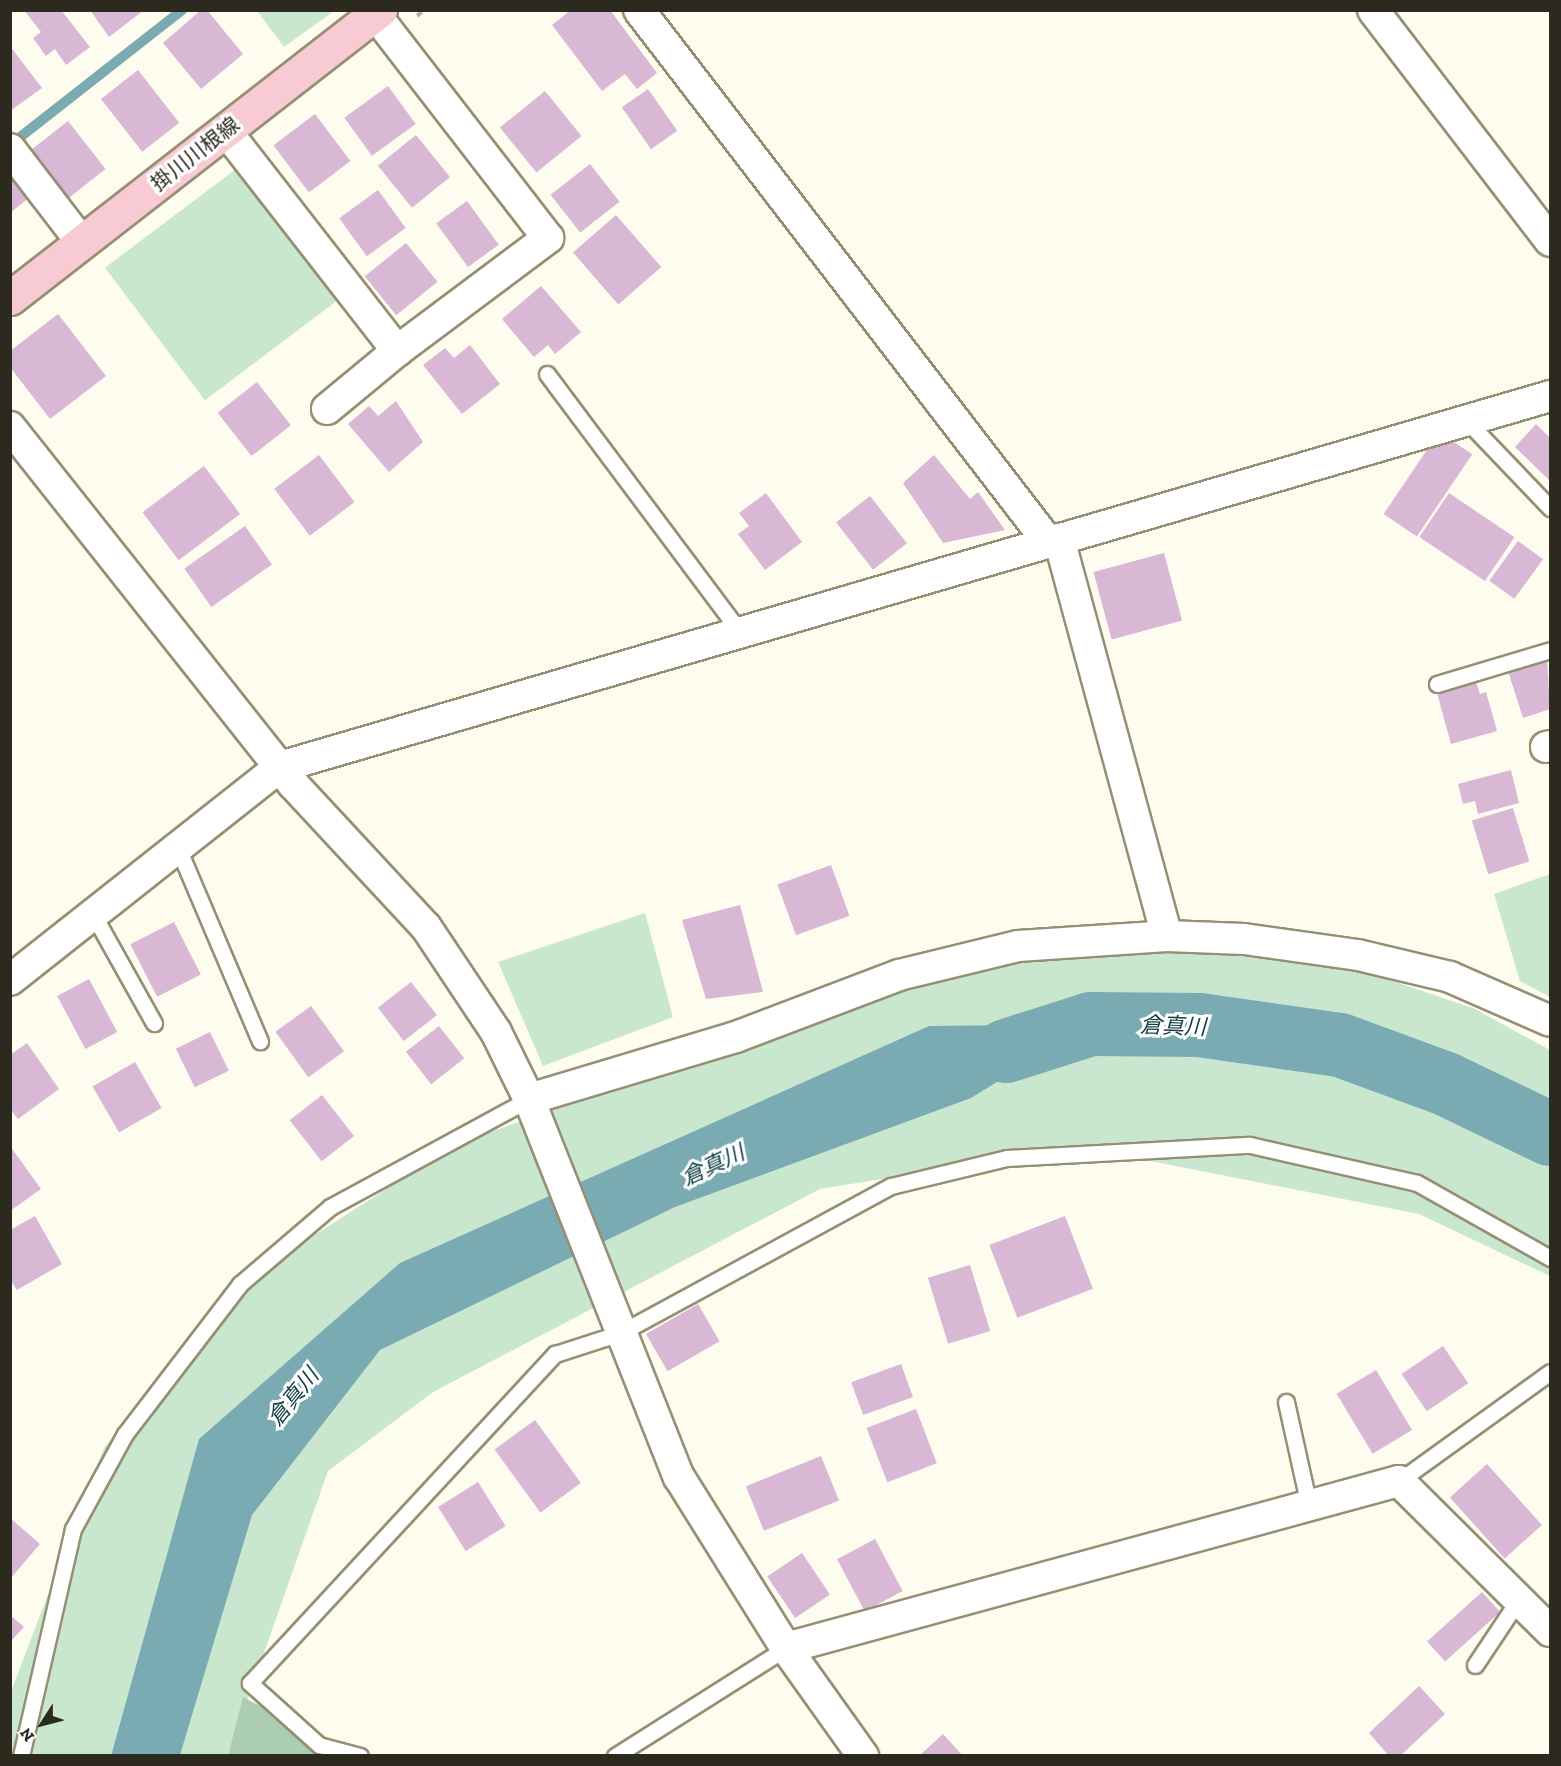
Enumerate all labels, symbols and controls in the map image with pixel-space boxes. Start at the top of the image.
street label: 掛川川根線 [146,112,244,196]
water label: 倉真川 [1140,1012,1206,1040]
water label: 倉真川 [678,1139,748,1191]
water label: 倉真川 [262,1363,324,1431]
north arrow [12,1694,72,1754]
text: N [16,1724,38,1745]

